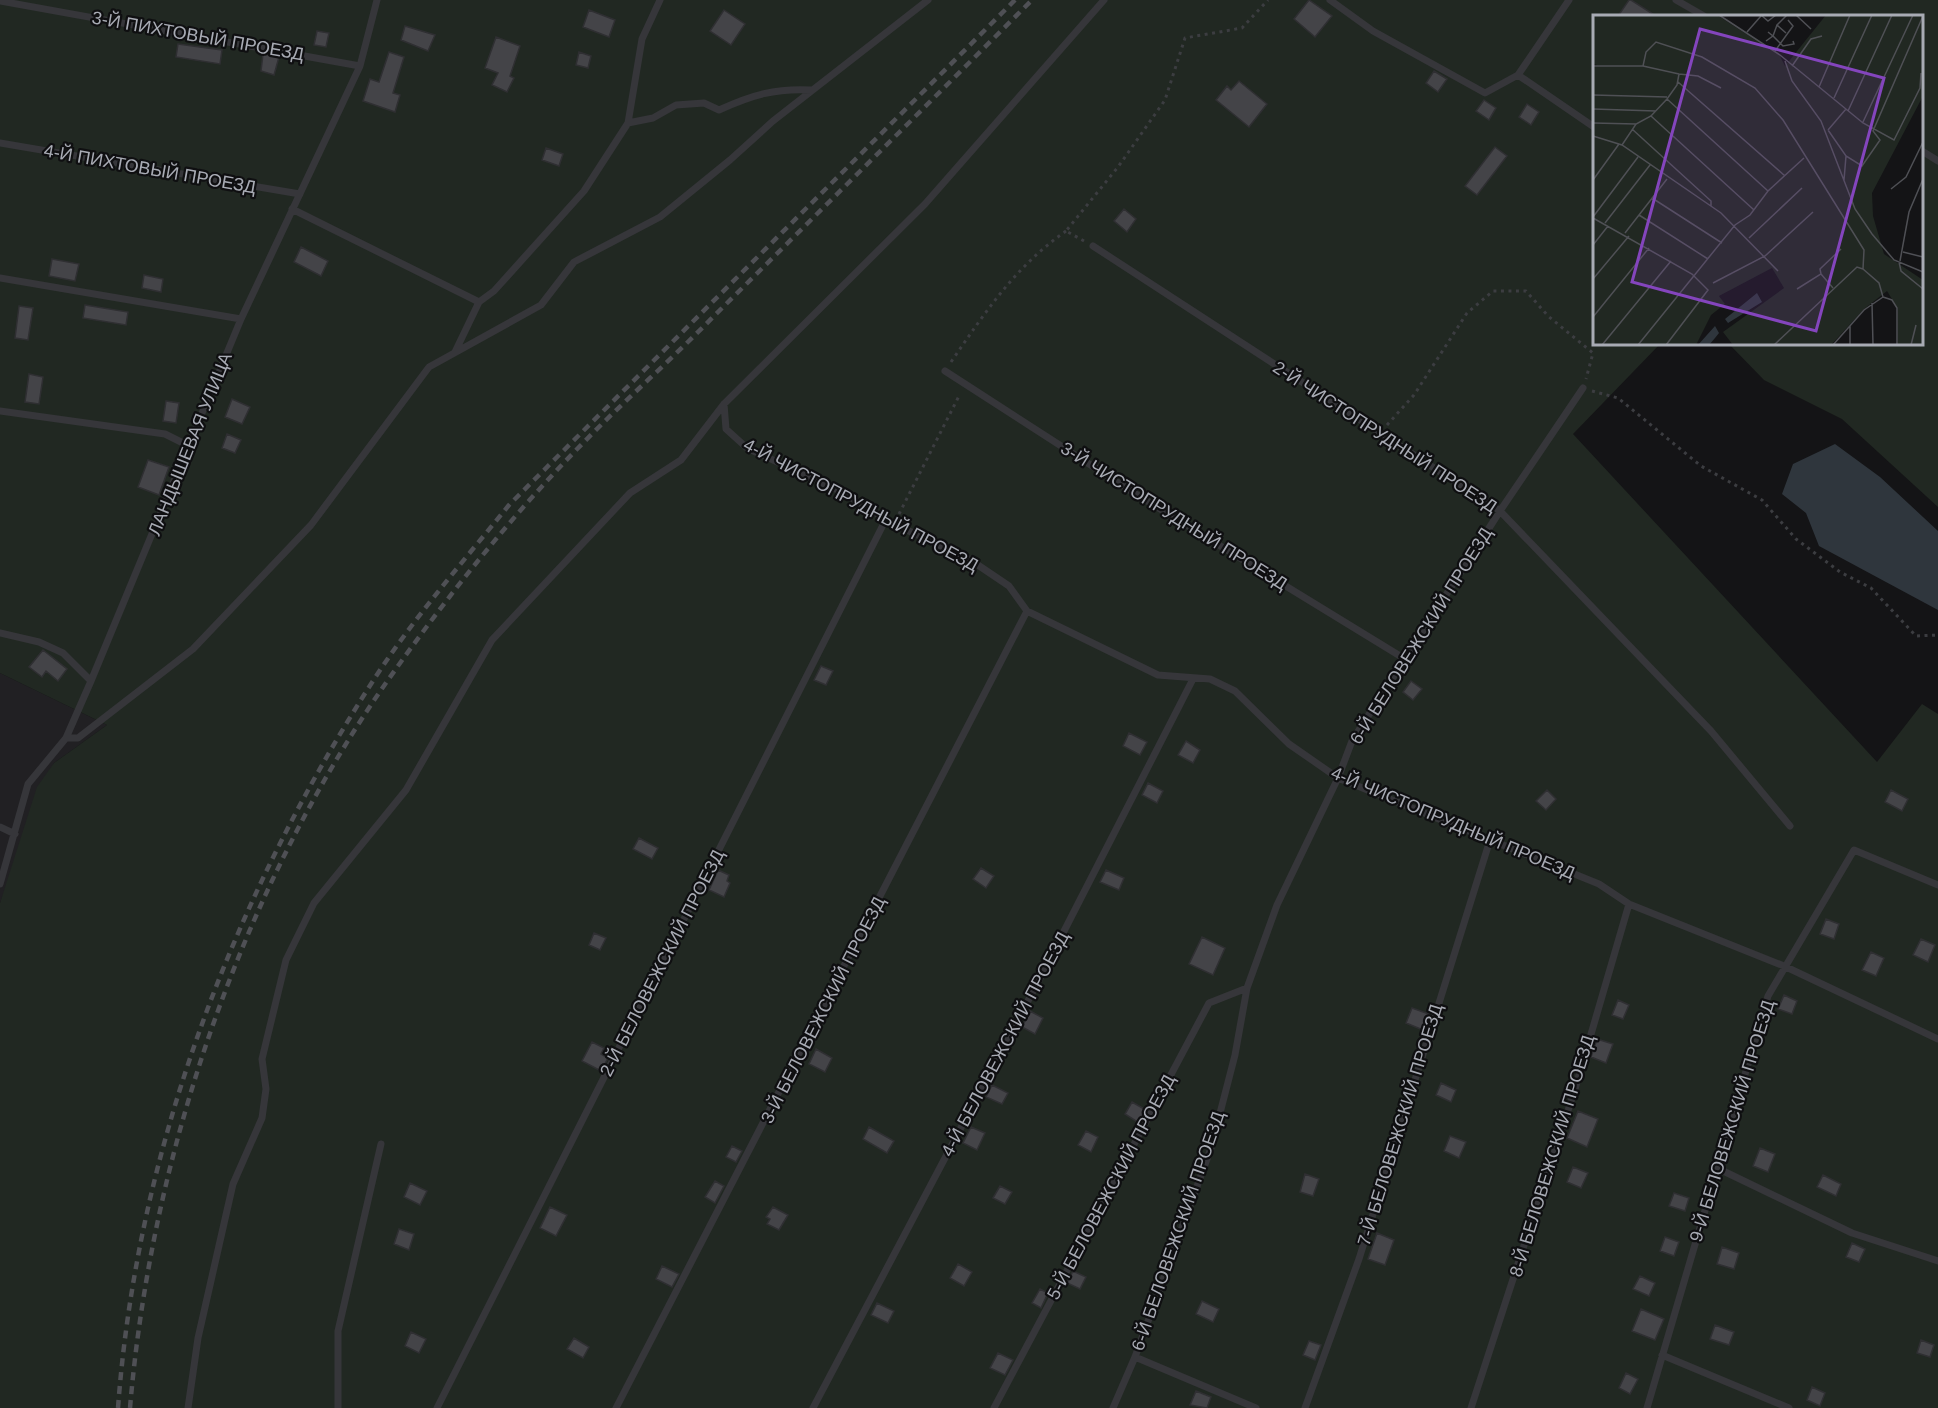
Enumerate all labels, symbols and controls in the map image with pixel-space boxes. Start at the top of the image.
street label: 3-Й ПИХТОВЫЙ ПРОЕЗД [90,6,306,65]
inset map [1593,15,1923,345]
street label: 4-Й ПИХТОВЫЙ ПРОЕЗД [42,139,258,198]
street label: ЛАНДЫШЕВАЯ УЛИЦА [144,349,236,539]
street label: 2-Й ЧИСТОПРУДНЫЙ ПРОЕЗД [1269,356,1501,517]
street label: 4-Й ЧИСТОПРУДНЫЙ ПРОЕЗД [740,434,982,576]
street label: 3-Й ЧИСТОПРУДНЫЙ ПРОЕЗД [1057,437,1291,594]
street label: 6-Й БЕЛОВЕЖСКИЙ ПРОЕЗД [1345,523,1496,748]
street label: 4-Й ЧИСТОПРУДНЫЙ ПРОЕЗД [1328,762,1578,884]
street label: 2-Й БЕЛОВЕЖСКИЙ ПРОЕЗД [595,846,728,1080]
street label: 3-Й БЕЛОВЕЖСКИЙ ПРОЕЗД [756,893,889,1127]
street label: 4-Й БЕЛОВЕЖСКИЙ ПРОЕЗД [936,928,1073,1160]
street label: 9-Й БЕЛОВЕЖСКИЙ ПРОЕЗД [1685,997,1778,1244]
street label: 7-Й БЕЛОВЕЖСКИЙ ПРОЕЗД [1353,1001,1446,1248]
street label: 8-Й БЕЛОВЕЖСКИЙ ПРОЕЗД [1505,1032,1598,1279]
street label: 5-Й БЕЛОВЕЖСКИЙ ПРОЕЗД [1042,1071,1179,1303]
street label: 6-Й БЕЛОВЕЖСКИЙ ПРОЕЗД [1127,1108,1228,1353]

